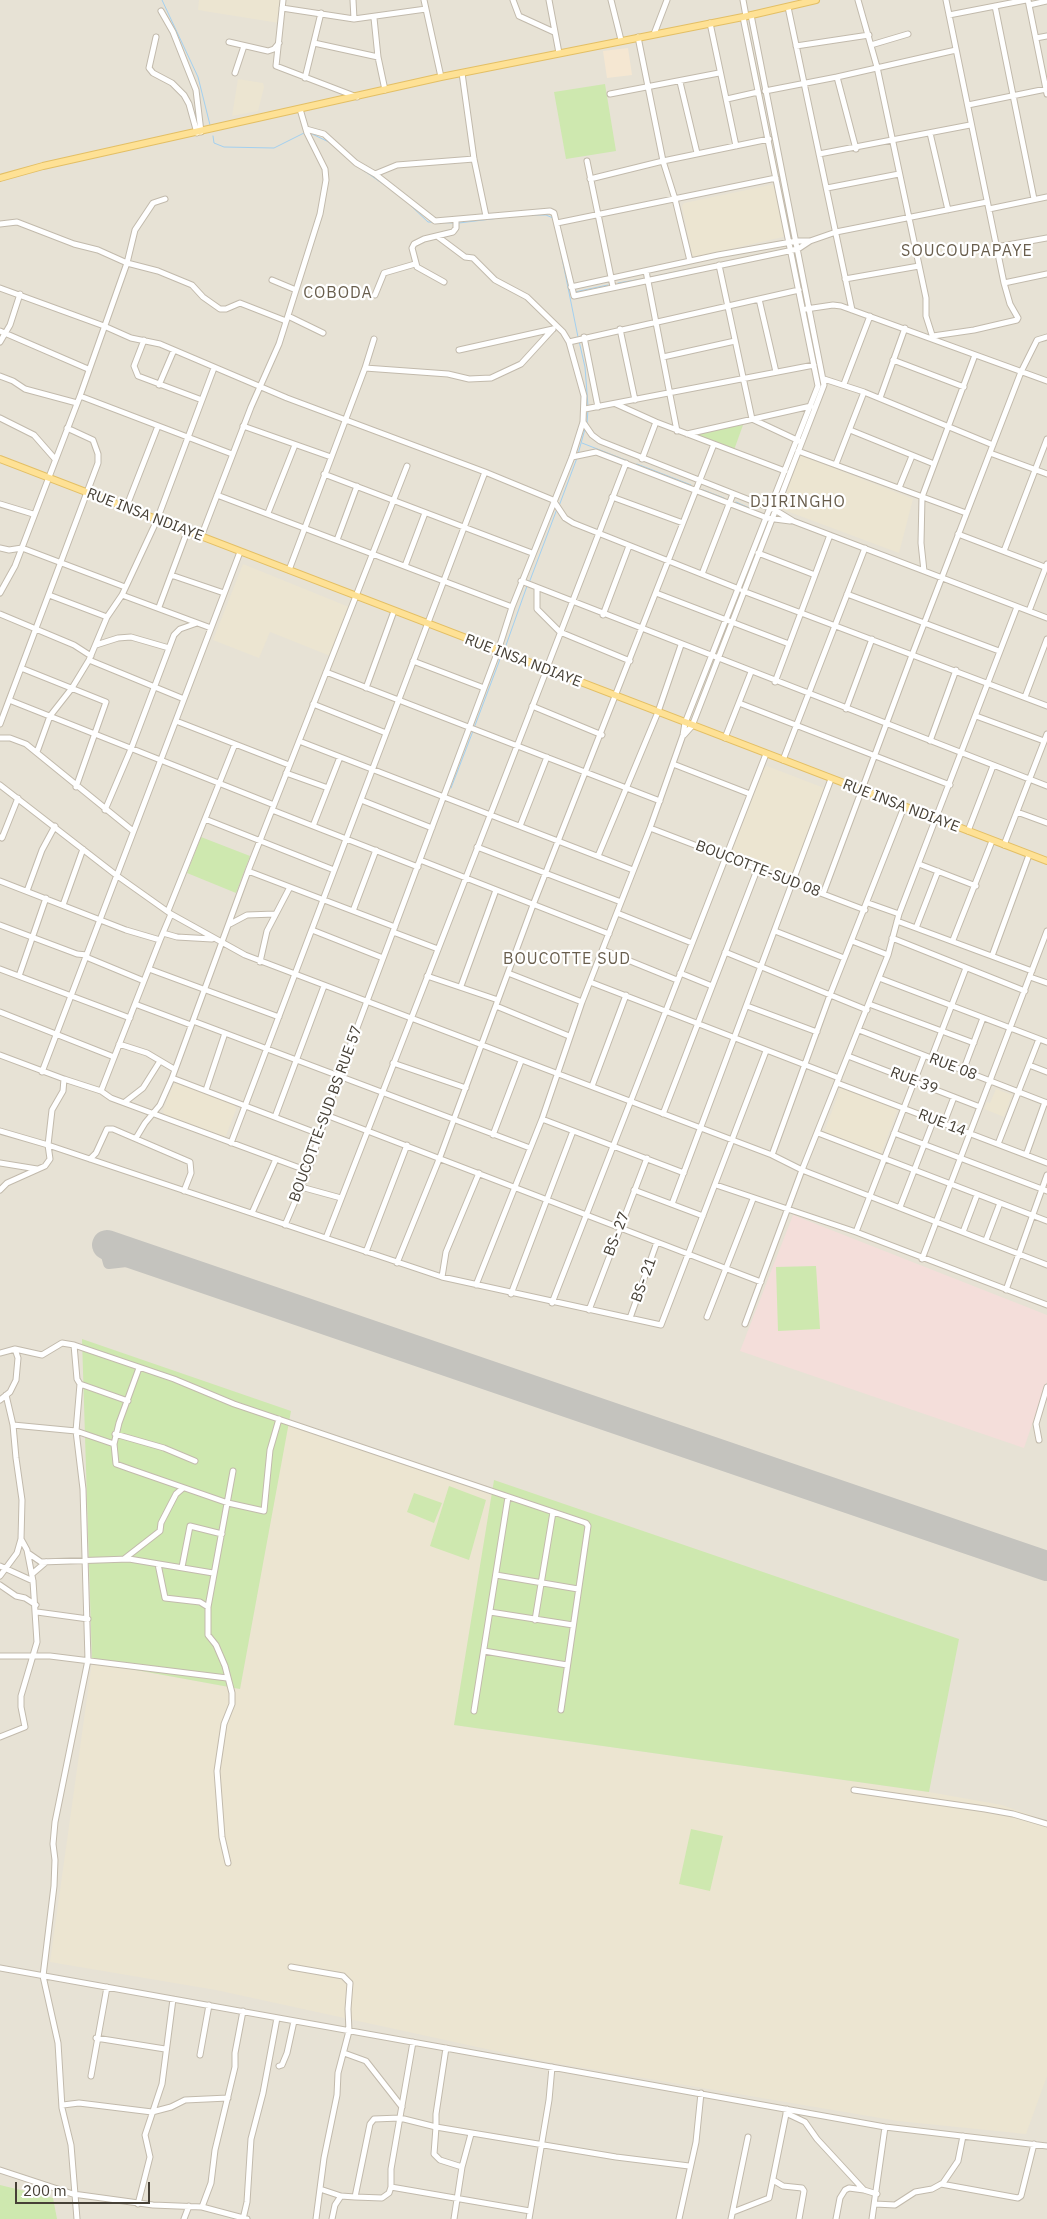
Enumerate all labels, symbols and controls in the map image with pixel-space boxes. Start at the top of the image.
district label: SOUCOUPAPAYE [900,241,1034,261]
district label: COBODA [302,283,374,303]
street label: RUE INSA NDIAYE [84,484,206,546]
district label: DJIRINGHO [749,492,847,512]
street label: RUE INSA NDIAYE [462,630,584,692]
street label: RUE INSA NDIAYE [840,775,962,837]
street label: BOUCOTTE-SUD 08 [693,837,823,901]
district label: BOUCOTTE SUD [501,949,633,969]
street label: BOUCOTTE-SUD BS RUE 57 [286,1023,366,1205]
street label: RUE 08 [926,1050,980,1084]
street label: RUE 39 [887,1064,941,1098]
street label: RUE 14 [915,1106,969,1140]
street label: BS- 27 [600,1209,634,1259]
street label: BS- 21 [628,1255,660,1305]
scale bar [18,2172,152,2204]
text: 200 m [23,2181,67,2200]

